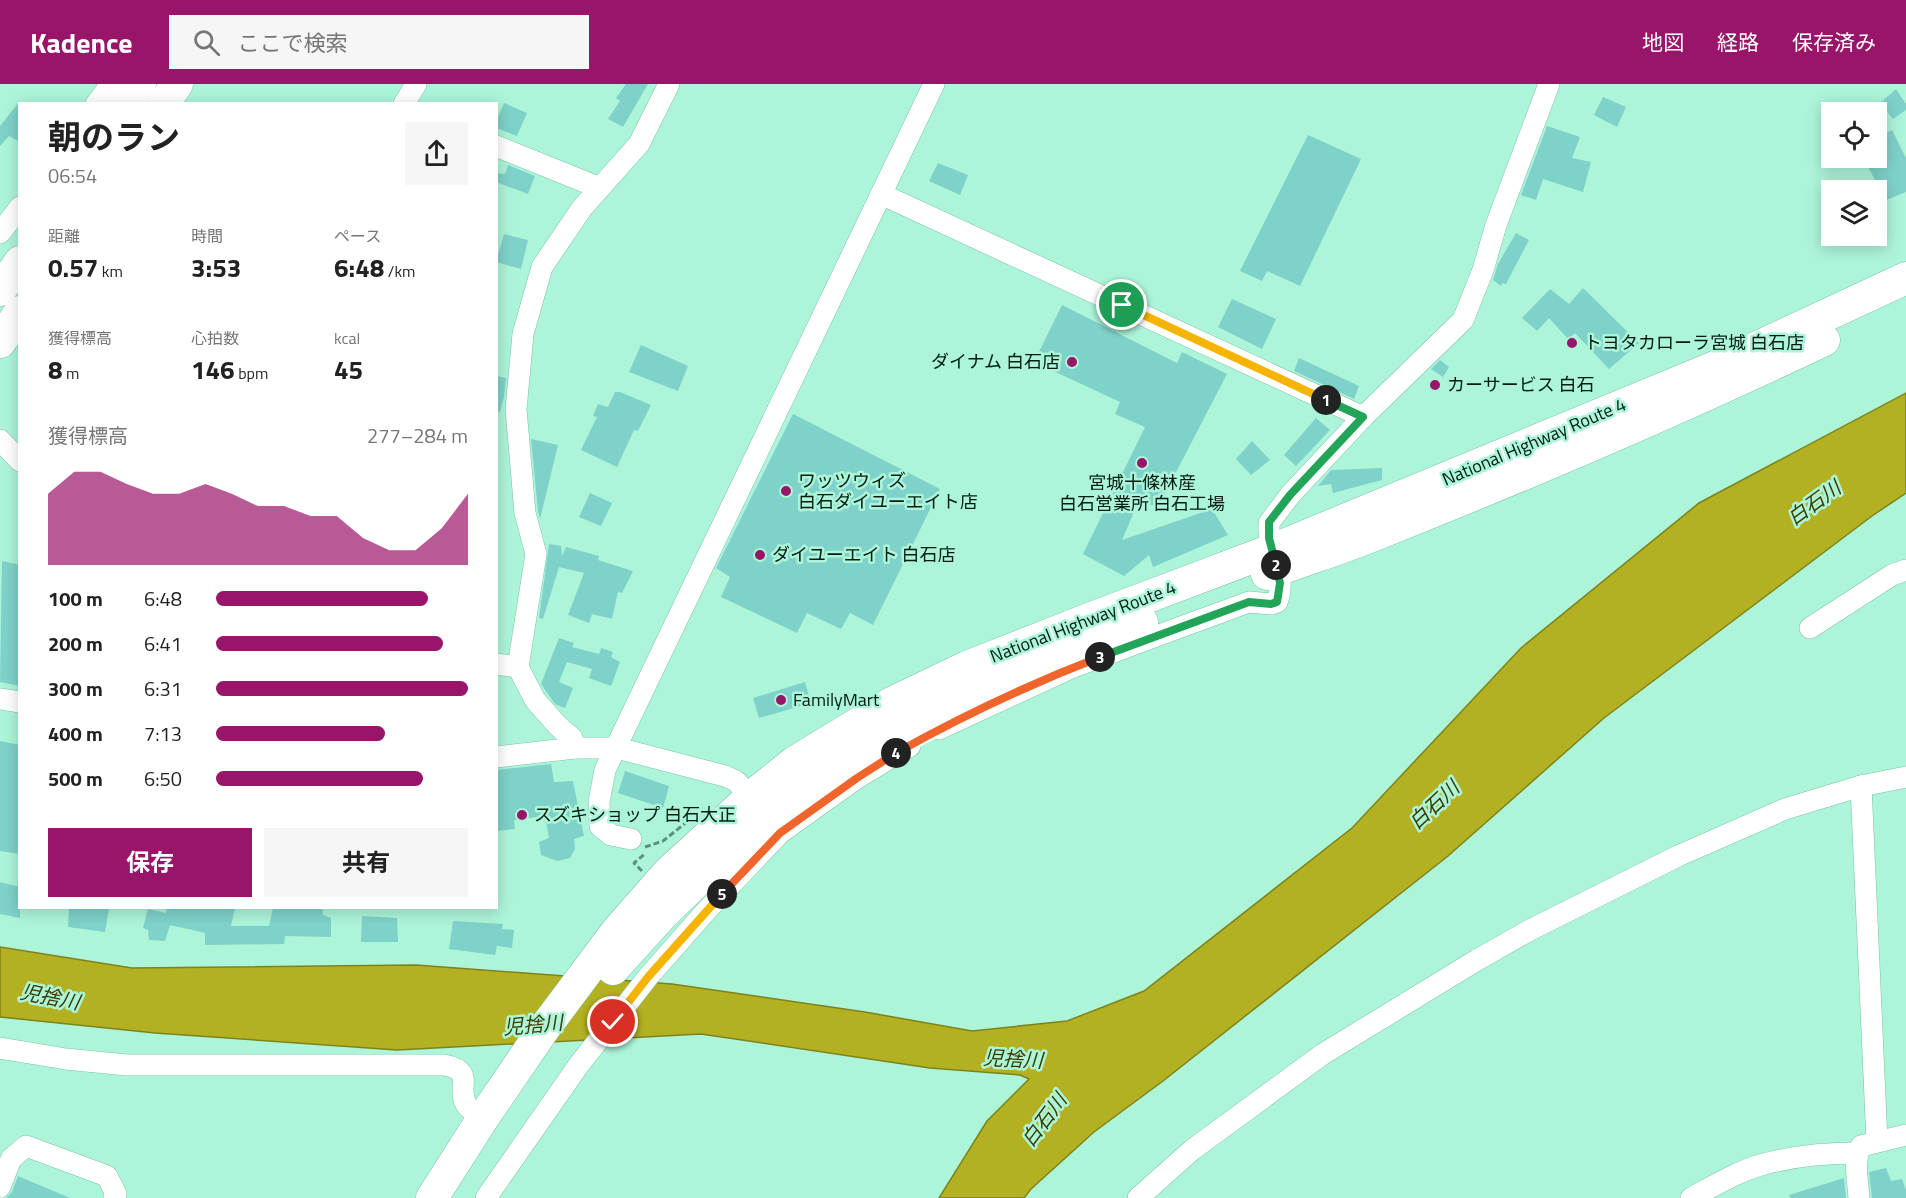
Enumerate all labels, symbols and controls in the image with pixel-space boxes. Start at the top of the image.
search box [169,15,589,69]
text: Kadence [30,21,133,64]
icon: search [190,26,223,59]
text: ここで検索 [238,26,348,60]
text: 地図 [1642,26,1684,58]
text: 経路 [1717,26,1759,58]
text: 保存済み [1792,26,1876,58]
map controls [1821,102,1887,246]
button: locate [1821,102,1887,168]
text: 朝のラン [48,112,180,162]
button: share [405,122,468,185]
text: 06:54 [48,160,97,191]
button: layers [1821,180,1887,246]
text: 距離 [48,224,80,248]
text: 時間 [191,224,223,248]
text: ペース [334,224,381,248]
text: 0.57 [48,248,98,287]
text: 3:53 [191,248,241,287]
text: 6:48 [334,248,384,287]
text: km [98,259,123,283]
text: /km [384,259,416,283]
pin [1096,279,1147,330]
icon: arrive [1105,288,1138,321]
text: 獲得標高 [48,326,112,350]
text: 心拍数 [191,326,239,350]
text: kcal [334,326,360,350]
place label: トヨタカローラ宮城 白石店 [1584,329,1804,356]
marker: トヨタカローラ宮城 白石店 [1565,336,1579,350]
place label: ダイナム 白石店 [931,348,1060,375]
text: 8 [48,350,63,389]
text: 146 [191,350,235,389]
text: 45 [334,350,363,389]
marker: ダイナム 白石店 [1065,355,1079,369]
text: m [63,361,79,385]
text: bpm [235,361,268,385]
place label: カーサービス 白石 [1447,371,1595,398]
marker: カーサービス 白石 [1428,378,1442,392]
pin: 1 [1311,385,1341,415]
text: 1 [1322,388,1330,412]
street label: National Highway Route 4 [1438,391,1630,493]
text: 獲得標高 [48,420,128,451]
text: 277–284 m [367,420,468,451]
marker: 宮城十條林産 白石営業所 白石工場 [1135,456,1149,470]
place label: ワッツウィズ 白石ダイユーエイト店 [798,467,978,515]
place label: 宮城十條林産 白石営業所 白石工場 [1059,469,1225,517]
water label: 白石川 [1780,471,1849,533]
marker: ワッツウィズ 白石ダイユーエイト店 [779,484,793,498]
place label: ダイユーエイト 白石店 [772,541,956,568]
marker: ダイユーエイト 白石店 [753,548,767,562]
pin: 2 [1261,550,1291,580]
text: 2 [1272,553,1280,577]
street label: National Highway Route 4 [986,574,1180,669]
text: 100 m [48,583,103,614]
text: 6:48 [144,583,182,614]
text: 200 m [48,628,103,659]
text: 6:41 [144,628,182,659]
pin: 3 [1085,642,1115,672]
text: 3 [1096,645,1104,669]
text: 300 m [48,673,103,704]
text: 6:31 [144,673,182,704]
place label: FamilyMart [793,686,880,713]
marker: FamilyMart [774,693,788,707]
text: 400 m [48,718,103,749]
text: 7:13 [144,718,182,749]
pin: 4 [881,738,911,768]
text: 4 [892,741,900,765]
text: 500 m [48,763,103,794]
text: 6:50 [144,763,182,794]
water label: 白石川 [1401,771,1468,836]
place label: スズキショップ 白石大正 [534,801,736,828]
marker: スズキショップ 白石大正 [515,808,529,822]
button: 保存 [48,828,252,897]
button: 共有 [264,828,468,897]
pin: 5 [707,879,737,909]
text: 5 [718,882,726,906]
water label: 児捨川 [18,976,84,1018]
pin [587,996,638,1047]
icon: check [596,1005,629,1038]
water label: 児捨川 [502,1006,566,1043]
water label: 児捨川 [982,1041,1046,1076]
water label: 白石川 [1013,1085,1075,1153]

